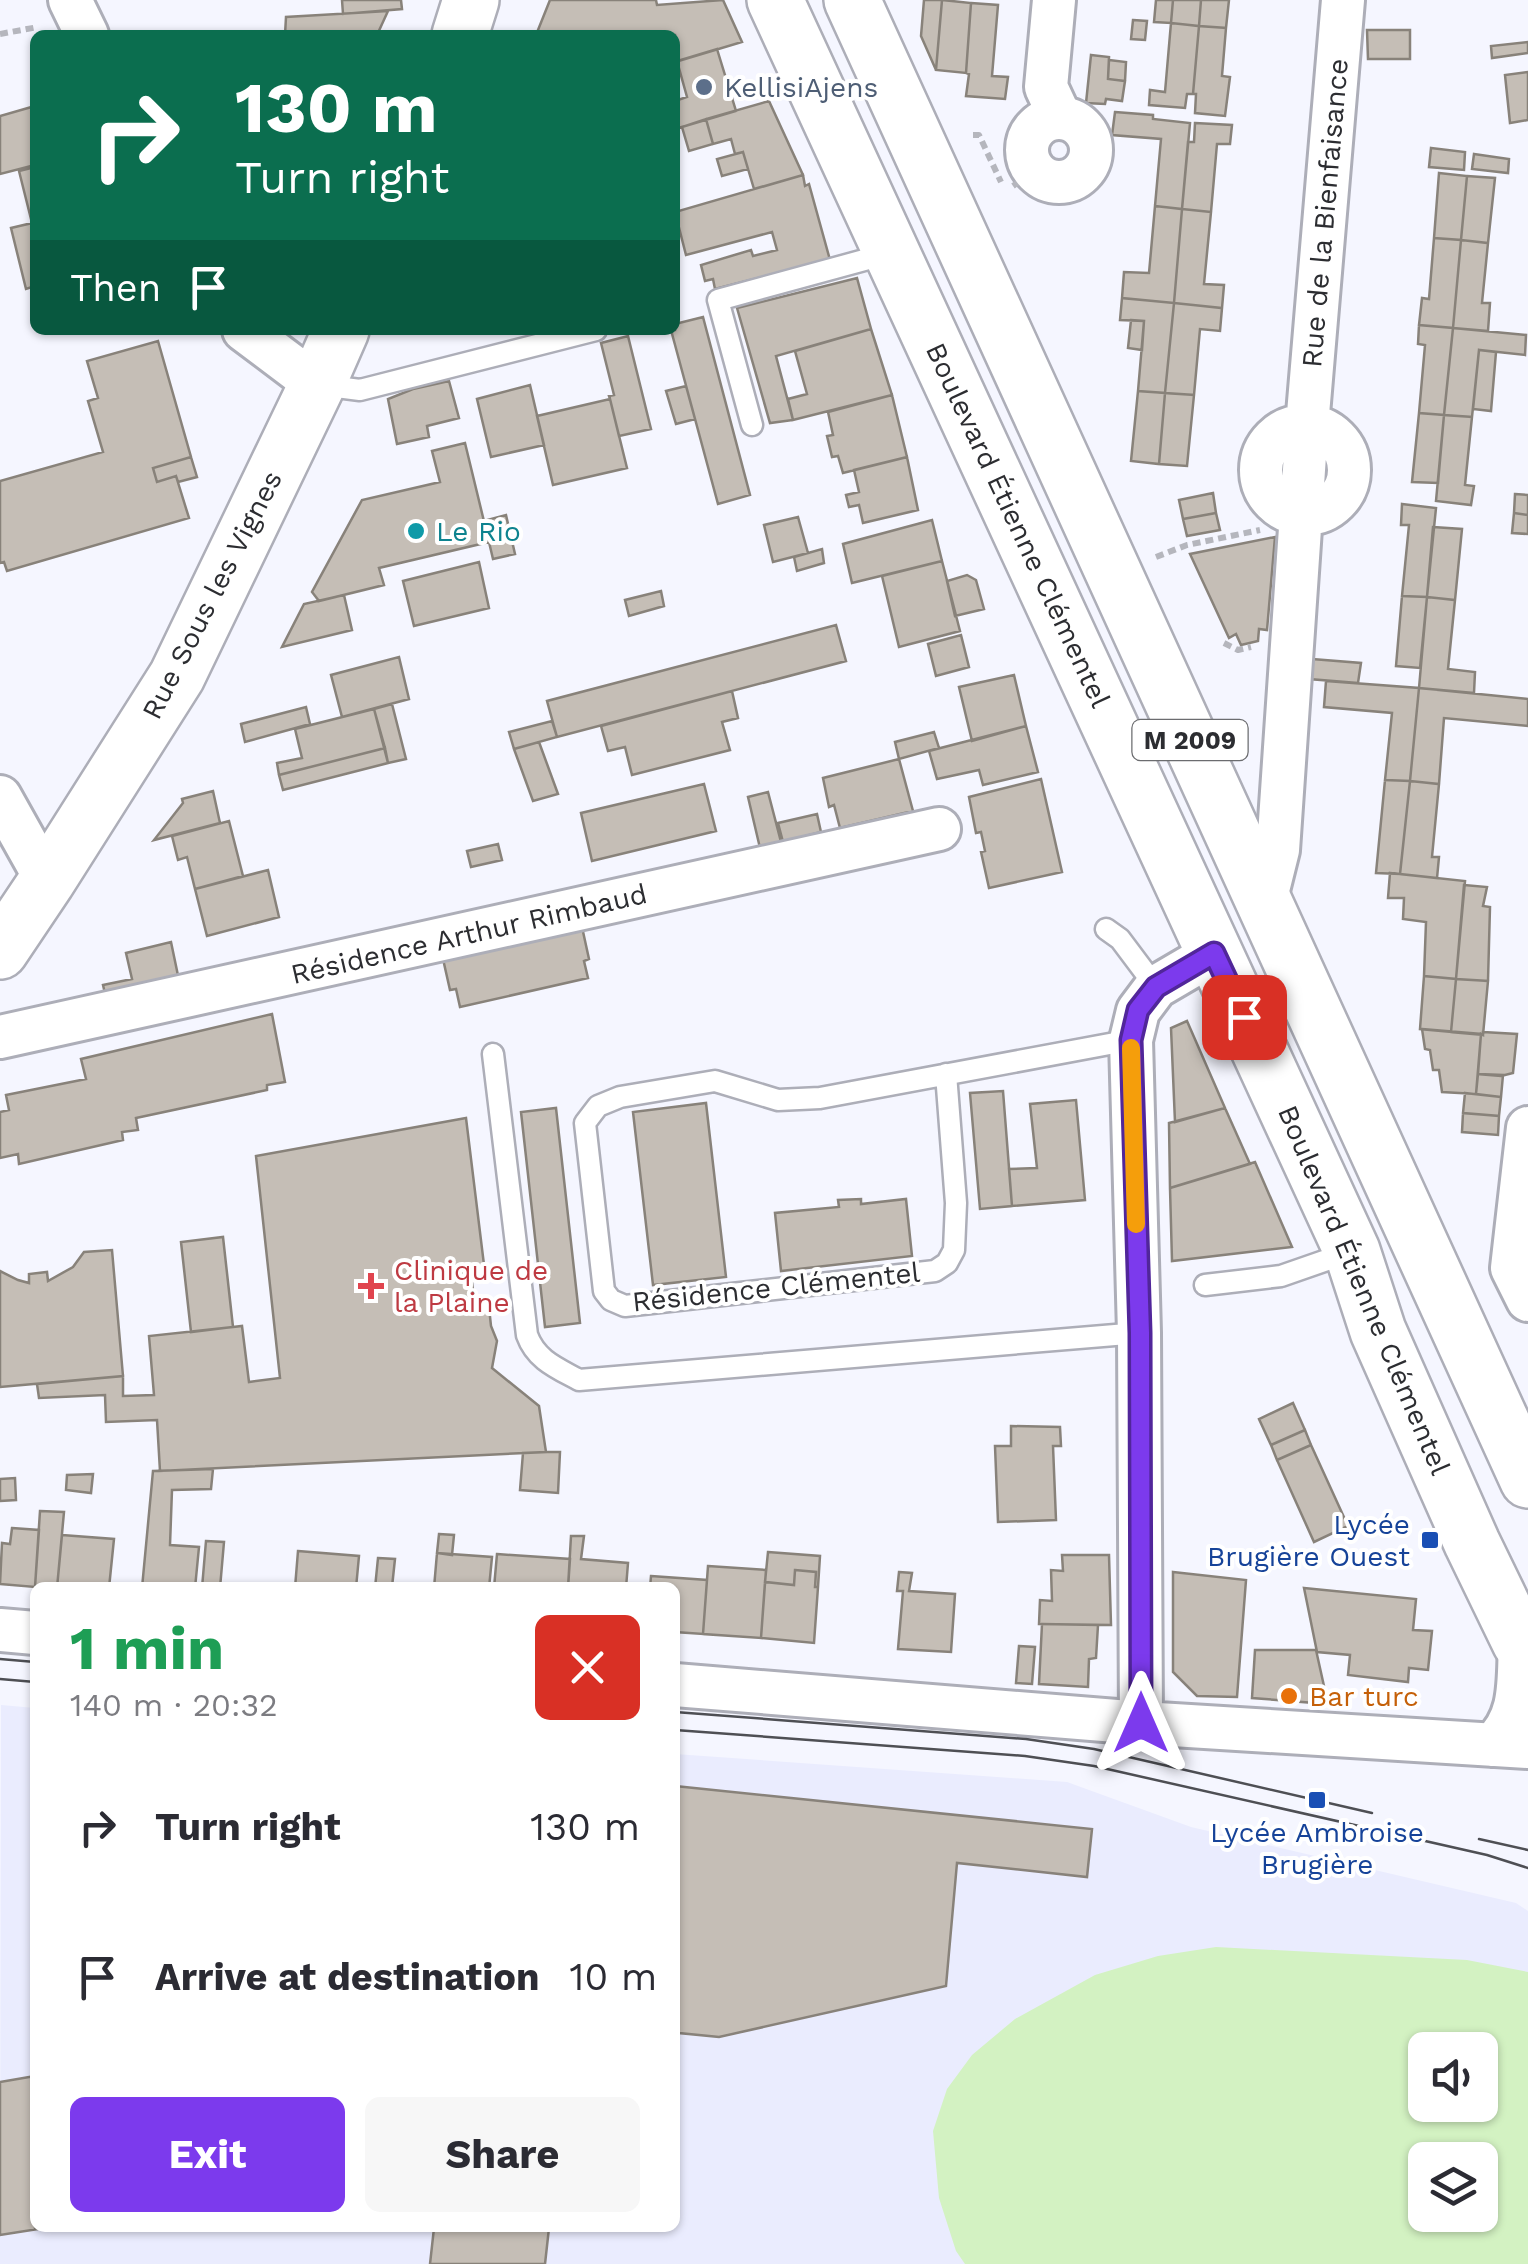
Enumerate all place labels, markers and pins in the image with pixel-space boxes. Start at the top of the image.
place label: KellisiAjens [724,71,878,104]
marker: KellisiAjens [693,76,715,98]
place label: Le Rio [436,515,521,548]
marker: Le Rio [405,520,427,542]
pin [1202,975,1287,1060]
place label: Clinique de la Plaine [394,1254,548,1319]
marker: Clinique de la Plaine [358,1273,384,1299]
place label: Lycée Brugière Ouest [1207,1508,1410,1573]
marker: Lycée Brugière Ouest [1419,1529,1441,1551]
place label: Bar turc [1309,1680,1419,1713]
marker: Bar turc [1278,1685,1300,1707]
marker: Lycée Ambroise Brugière [1306,1789,1328,1811]
place label: Lycée Ambroise Brugière [1210,1816,1424,1881]

